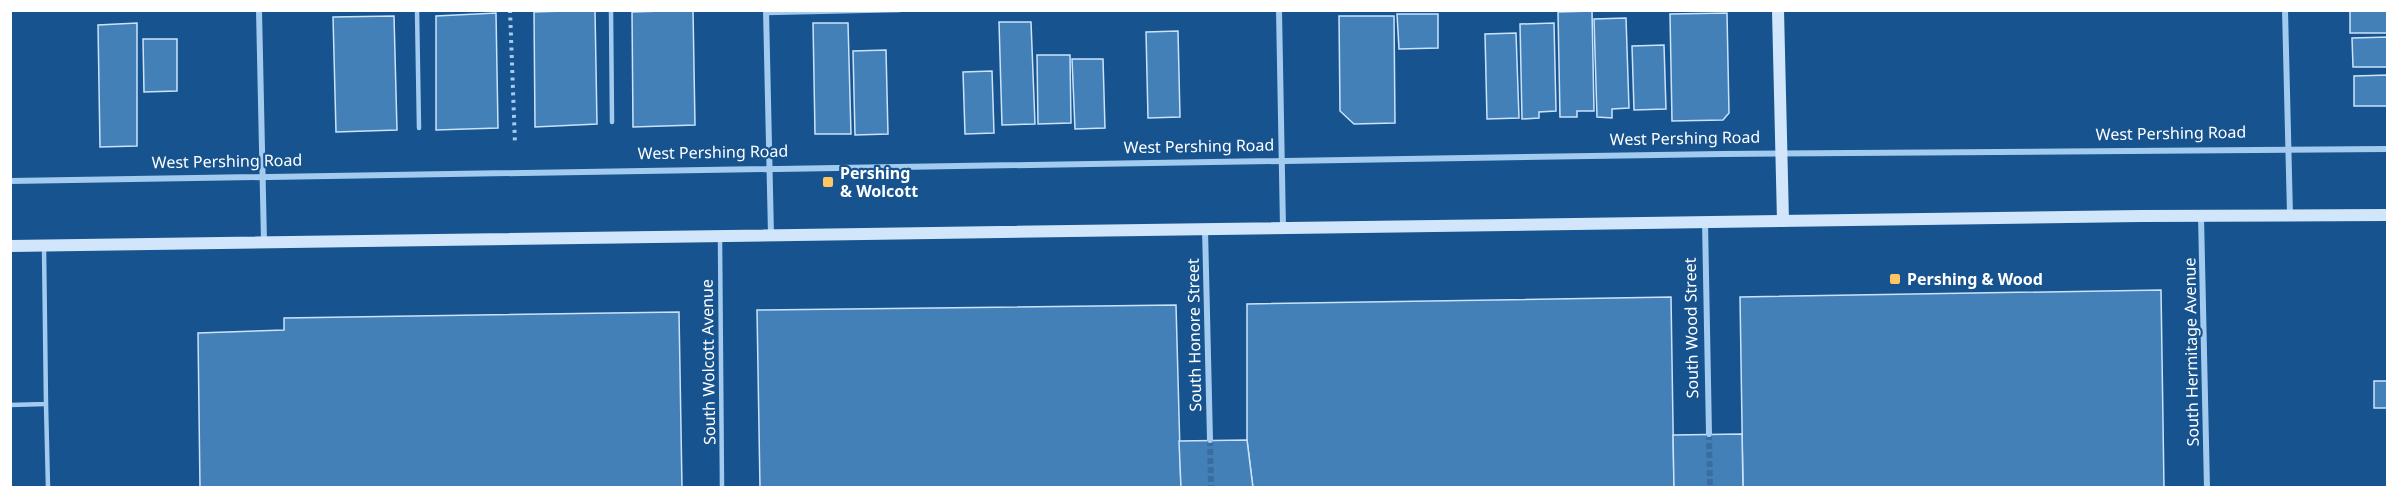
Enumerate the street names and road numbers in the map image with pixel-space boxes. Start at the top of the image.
street label: West Pershing Road [2096,121,2246,145]
street label: West Pershing Road [1610,126,1760,150]
street label: West Pershing Road [1124,134,1274,158]
street label: West Pershing Road [638,140,788,164]
street label: West Pershing Road [152,149,302,173]
street label: South Wood Street [1679,257,1703,399]
street label: South Hermitage Avenue [2178,257,2204,447]
street label: South Honore Street [1182,258,1206,412]
street label: South Wolcott Avenue [696,279,720,445]

